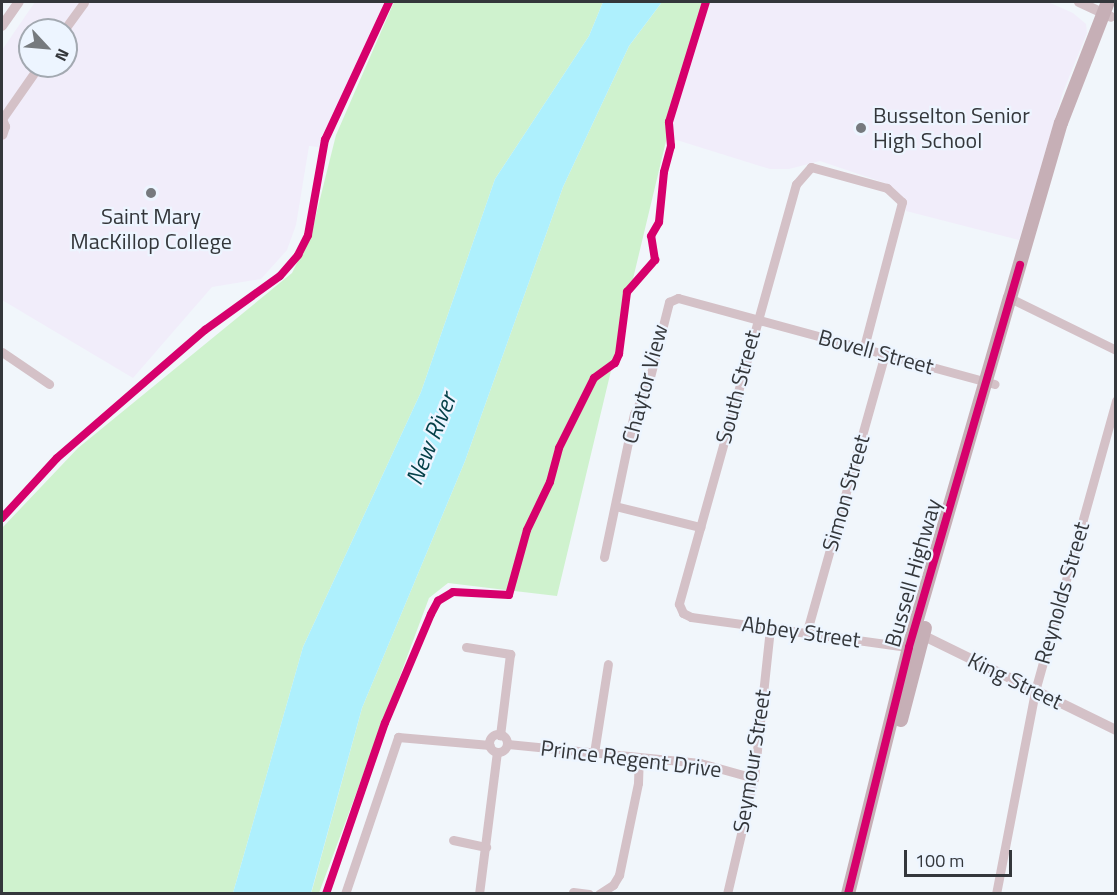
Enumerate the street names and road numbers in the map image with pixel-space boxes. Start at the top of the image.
street label: Chaytor View [616,321,674,447]
street label: Bovell Street [816,324,936,380]
street label: South Street [710,327,766,447]
street label: Simon Street [817,432,875,554]
street label: Bussell Highway [879,496,947,650]
street label: Reynolds Street [1029,519,1095,667]
street label: Abbey Street [740,611,862,653]
street label: King Street [963,647,1067,715]
street label: Seymour Street [728,688,776,834]
street label: Prince Regent Drive [539,735,723,783]

